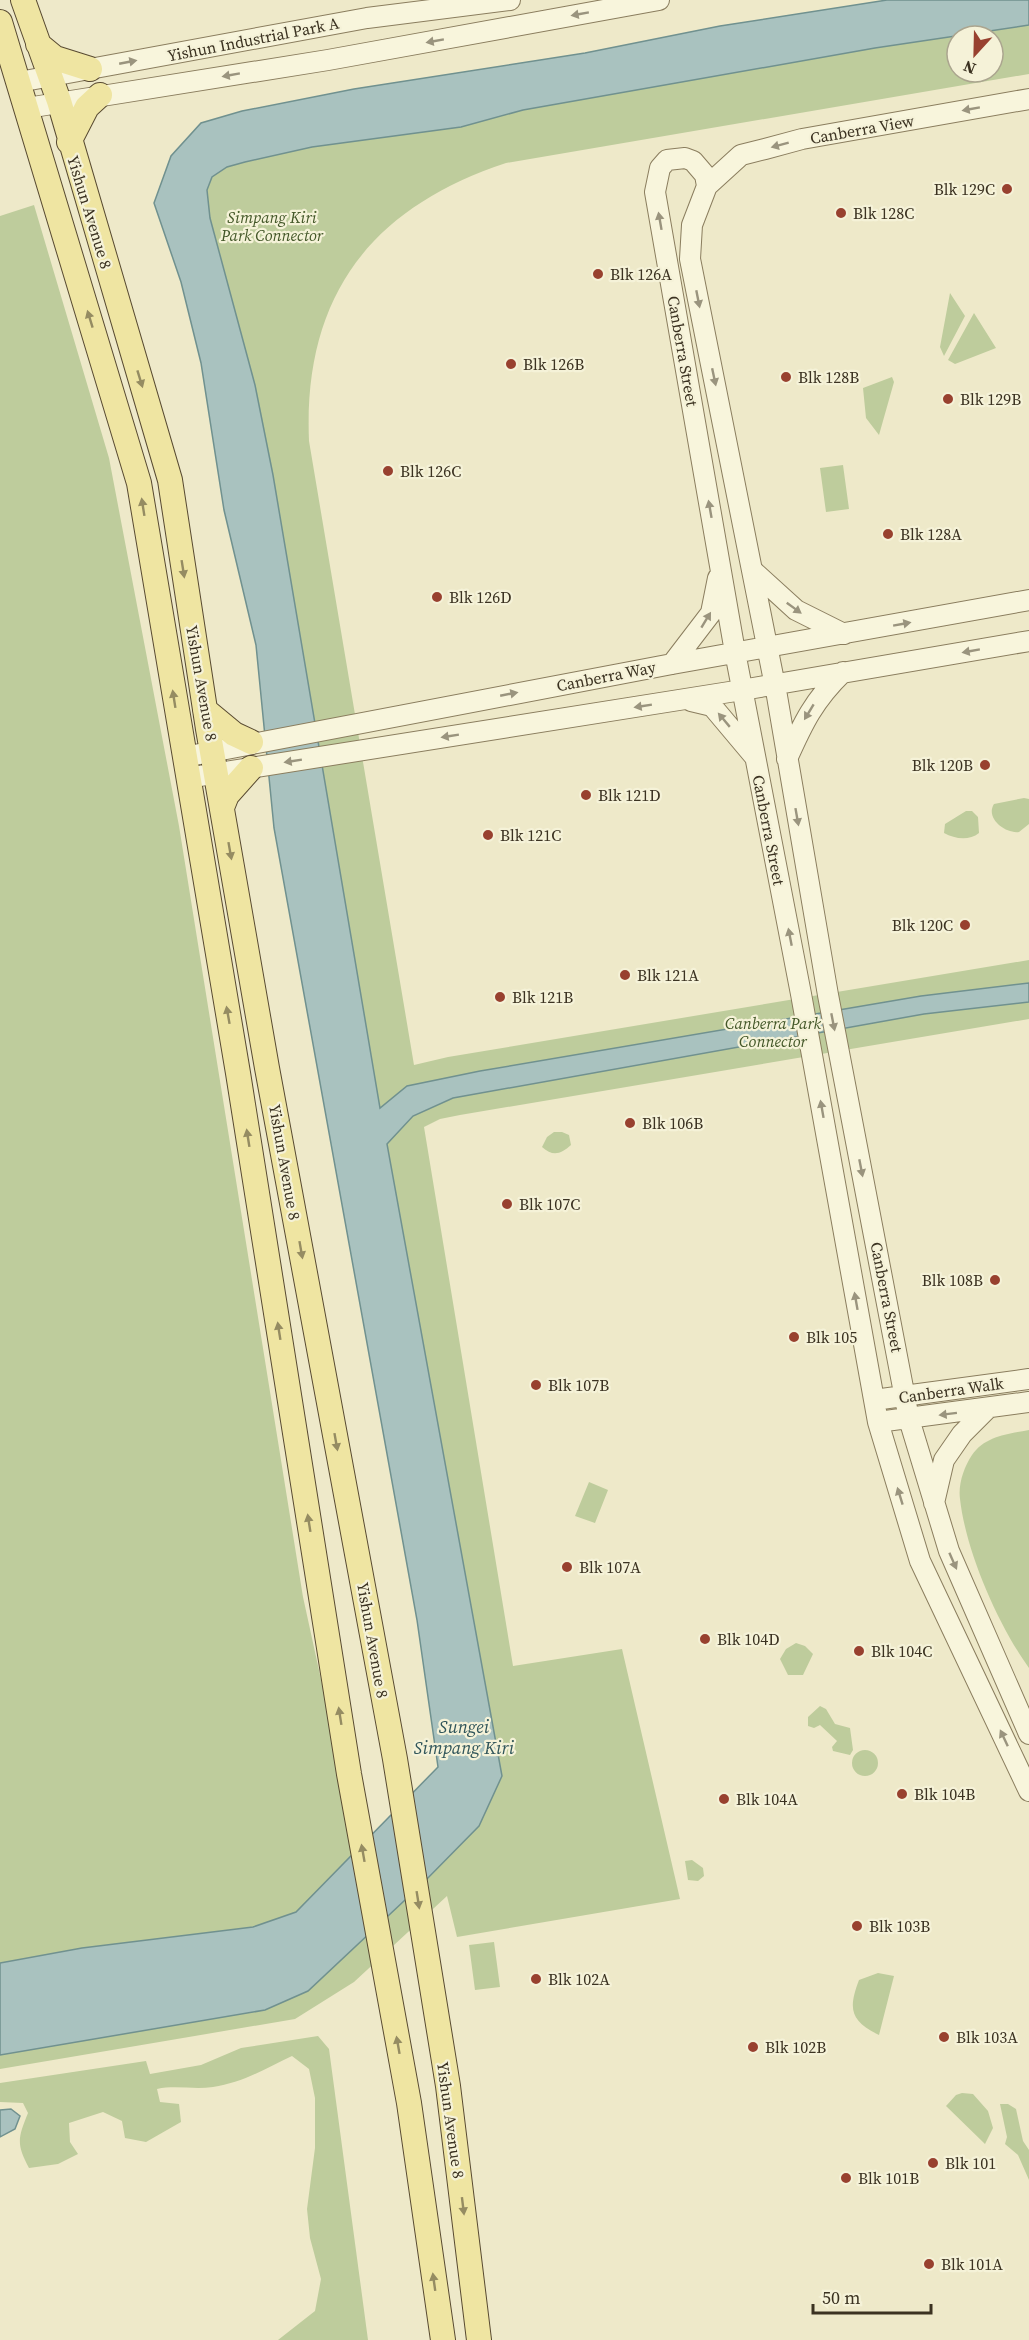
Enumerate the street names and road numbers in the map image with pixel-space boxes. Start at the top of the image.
street label: Yishun Industrial Park A [165,11,341,66]
street label: Canberra View [808,109,917,149]
street label: Yishun Avenue 8 [62,153,118,271]
street label: Canberra Street [662,294,704,409]
street label: Yishun Avenue 8 [181,623,223,743]
street label: Canberra Way [555,655,658,696]
street label: Canberra Street [748,773,791,888]
street label: Yishun Avenue 8 [264,1102,306,1222]
street label: Canberra Street [866,1240,909,1355]
street label: Canberra Walk [897,1372,1005,1408]
street label: Yishun Avenue 8 [352,1580,394,1700]
street label: Yishun Avenue 8 [432,2060,470,2180]

